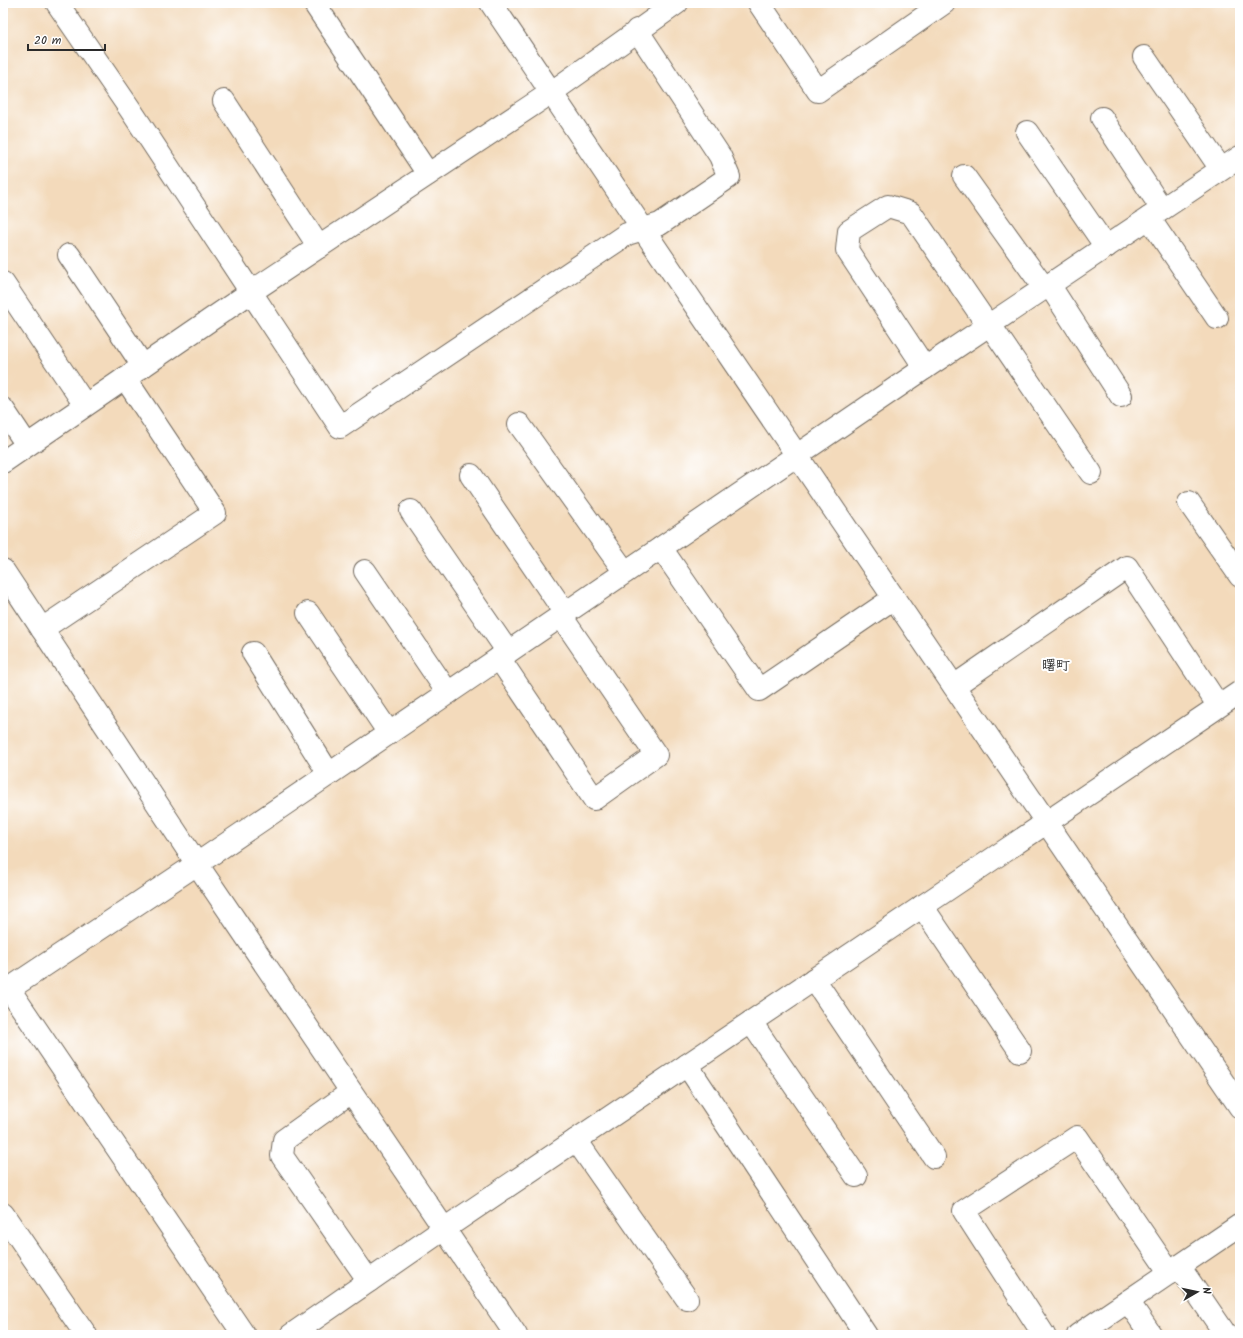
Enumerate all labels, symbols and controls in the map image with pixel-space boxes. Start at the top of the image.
scale bar [28,26,105,52]
text: 20 m [34,31,62,50]
district label: 曙町 [1042,655,1070,677]
north arrow [1177,1272,1217,1312]
text: N [1196,1286,1215,1295]

